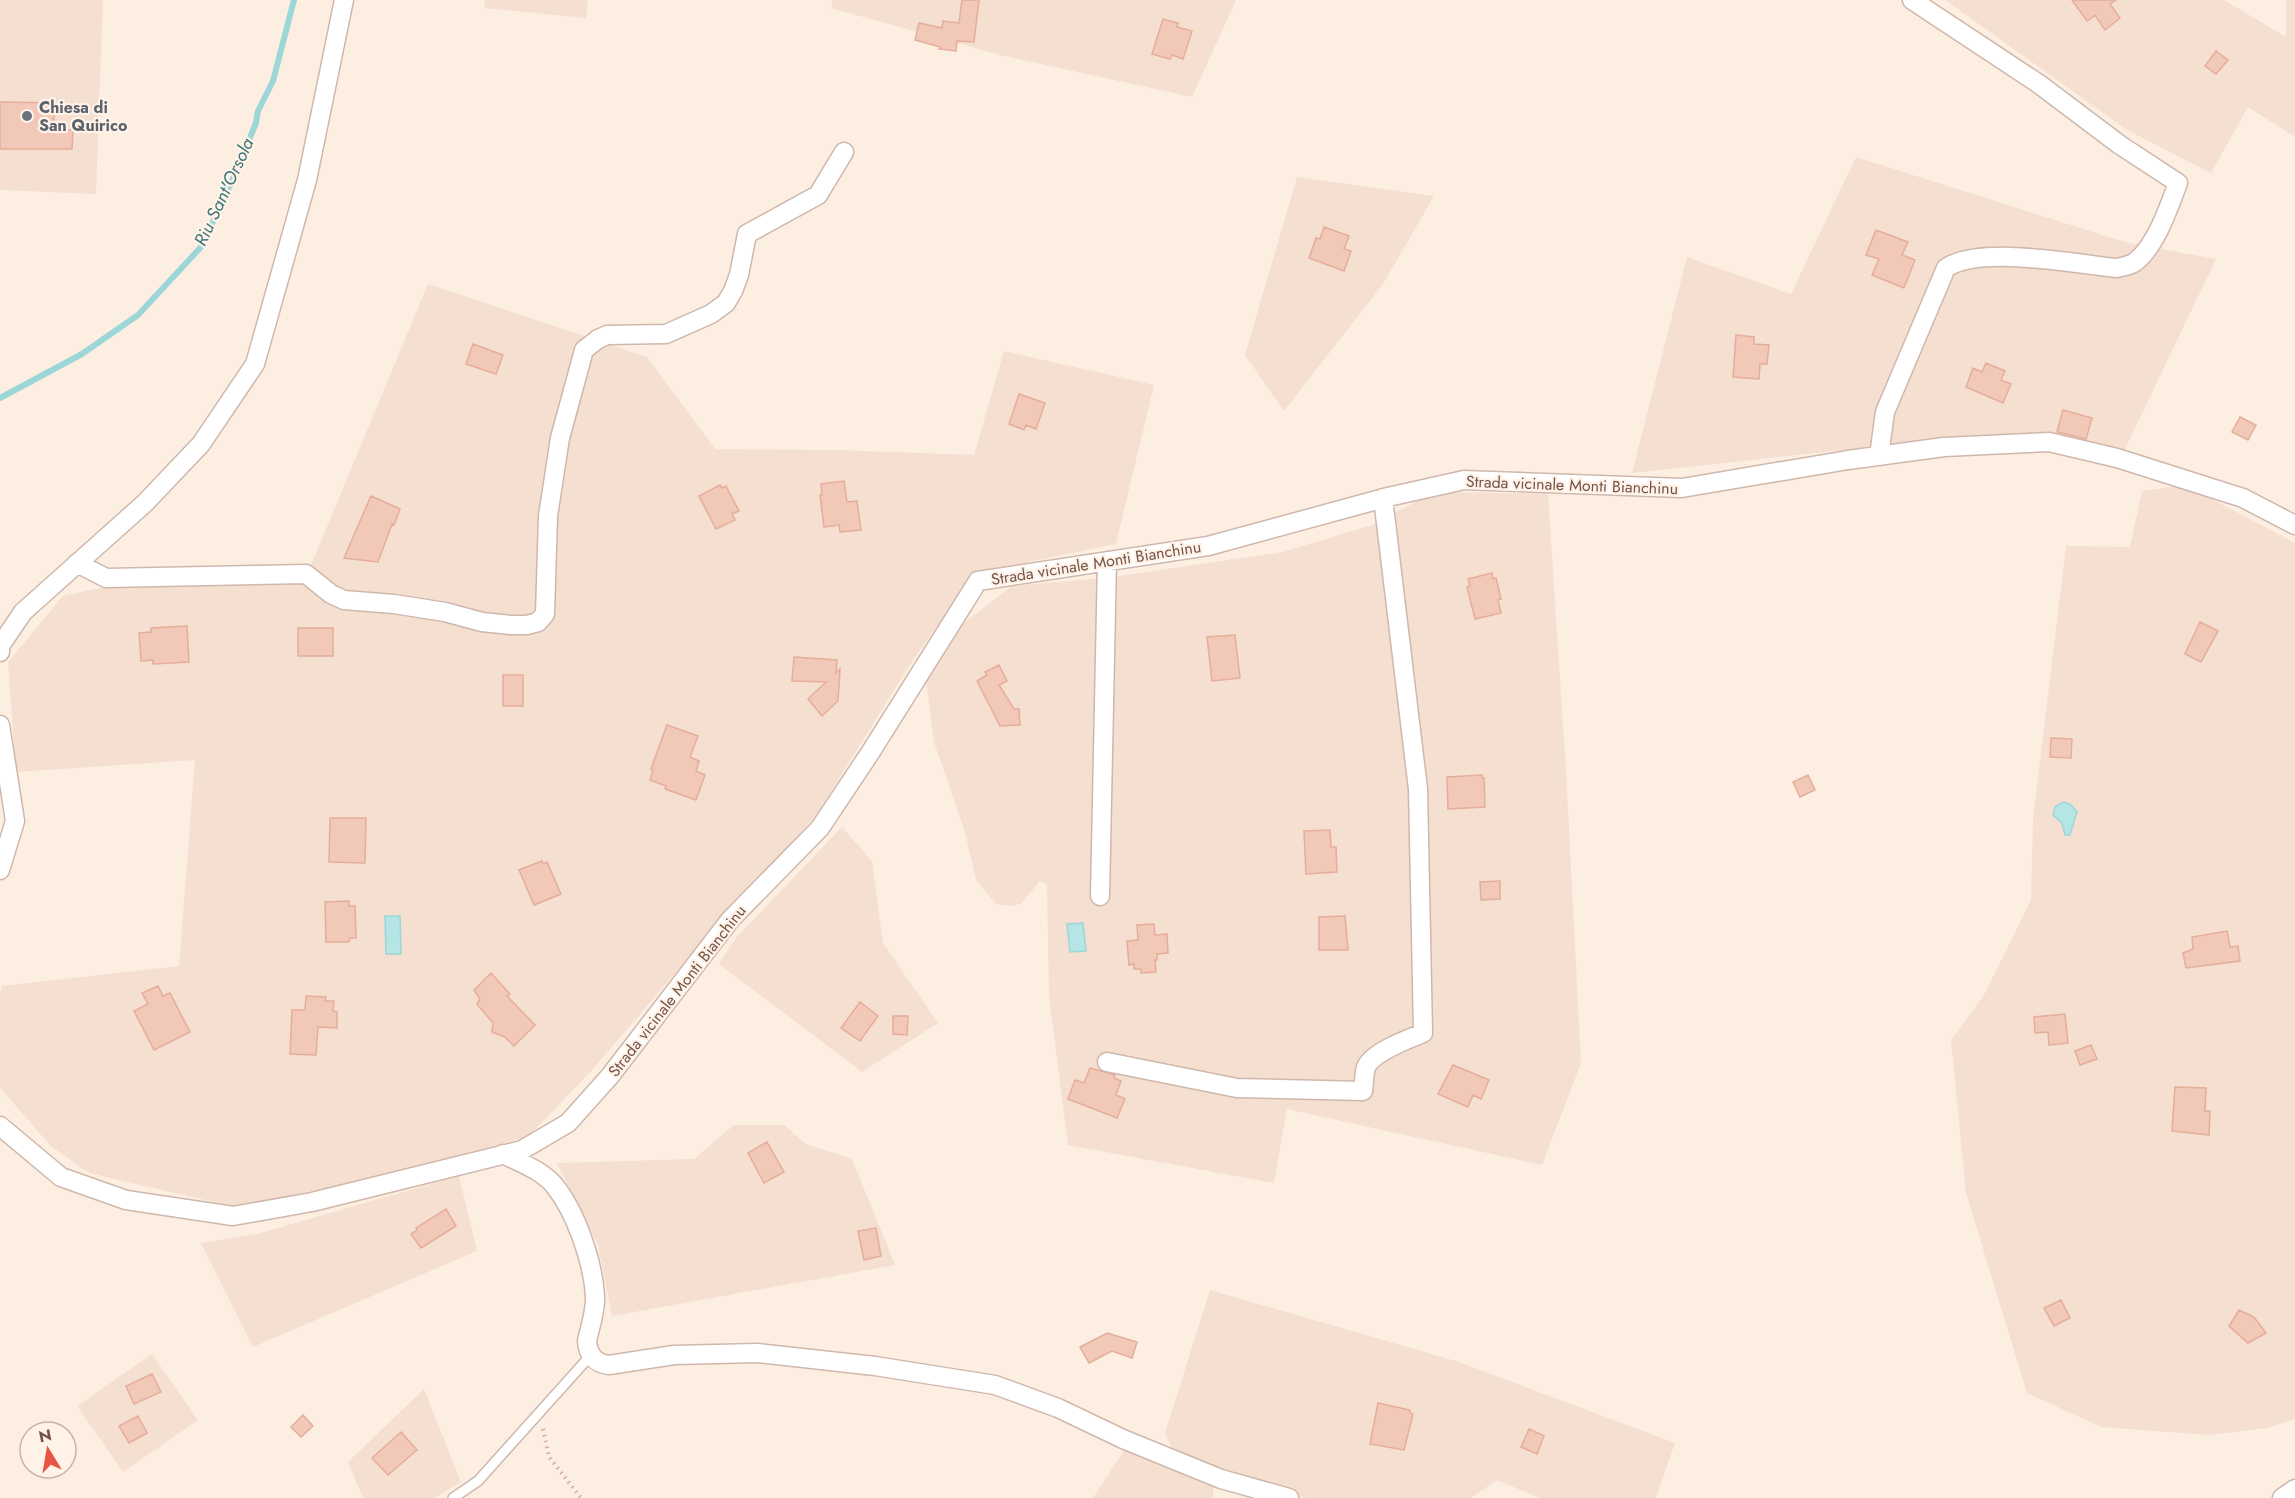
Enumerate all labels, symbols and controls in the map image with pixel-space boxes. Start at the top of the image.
place label: Chiesa di San Quirico [39,96,127,137]
marker: Chiesa di San Quirico [20,109,34,123]
water label: Riu Sant'Orsola [188,134,260,250]
street label: Strada vicinale Monti Bianchinu [1465,470,1679,500]
street label: Strada vicinale Monti Bianchinu [989,535,1203,591]
street label: Strada vicinale Monti Bianchinu [603,900,751,1082]
north arrow [18,1420,78,1480]
text: N [37,1423,54,1448]

